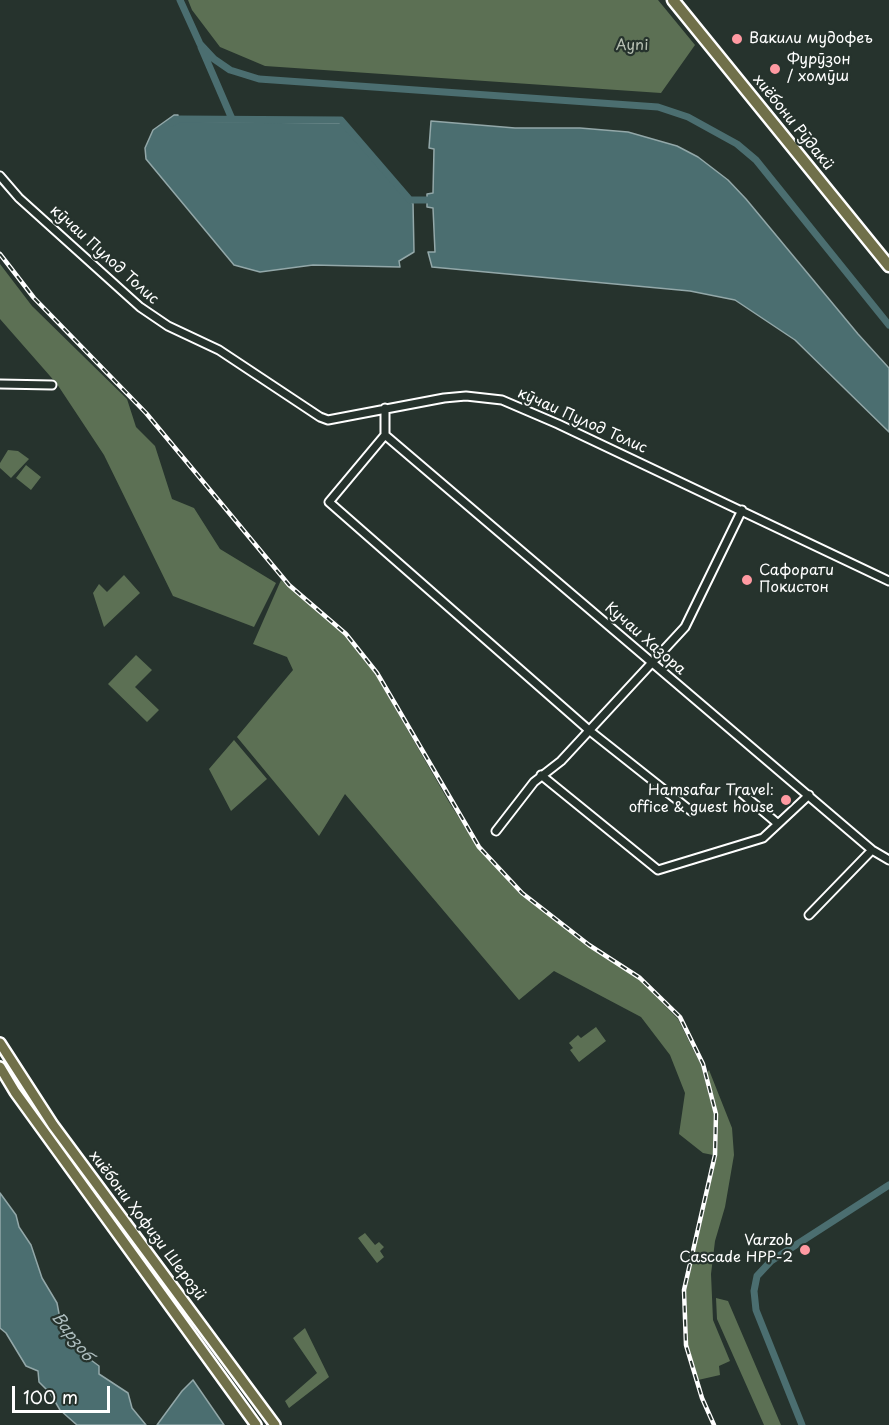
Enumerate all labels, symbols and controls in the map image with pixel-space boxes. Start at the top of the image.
place label: Вакили мудофеъ [749,30,873,48]
marker: Вакили мудофеъ [730,32,744,46]
park label: Ayni [616,37,648,55]
place label: Фурӯзон / хомӯш [787,51,850,86]
marker: Фурӯзон / хомӯш [768,62,782,76]
street label: хиёбони Рӯдакӣ [749,72,837,174]
street label: кӯчаи Пулод Толис [46,202,162,308]
street label: кӯчаи Пулод Толис [514,384,650,458]
place label: Сафорати Покистон [759,562,834,597]
marker: Сафорати Покистон [740,573,754,587]
street label: Кучаи Хазора [601,599,689,679]
place label: Hamsafar Travel: office & guest house [629,782,774,817]
marker: Hamsafar Travel: office & guest house [779,793,793,807]
street label: хиёбони Ҳофизи Шерозӣ [85,1148,209,1304]
place label: Varzob Cascade HPP-2 [679,1232,793,1267]
marker: Varzob Cascade HPP-2 [798,1243,812,1257]
water label: Варзоб [47,1309,97,1365]
scale bar [15,1374,112,1412]
text: 100 m [23,1383,78,1410]

